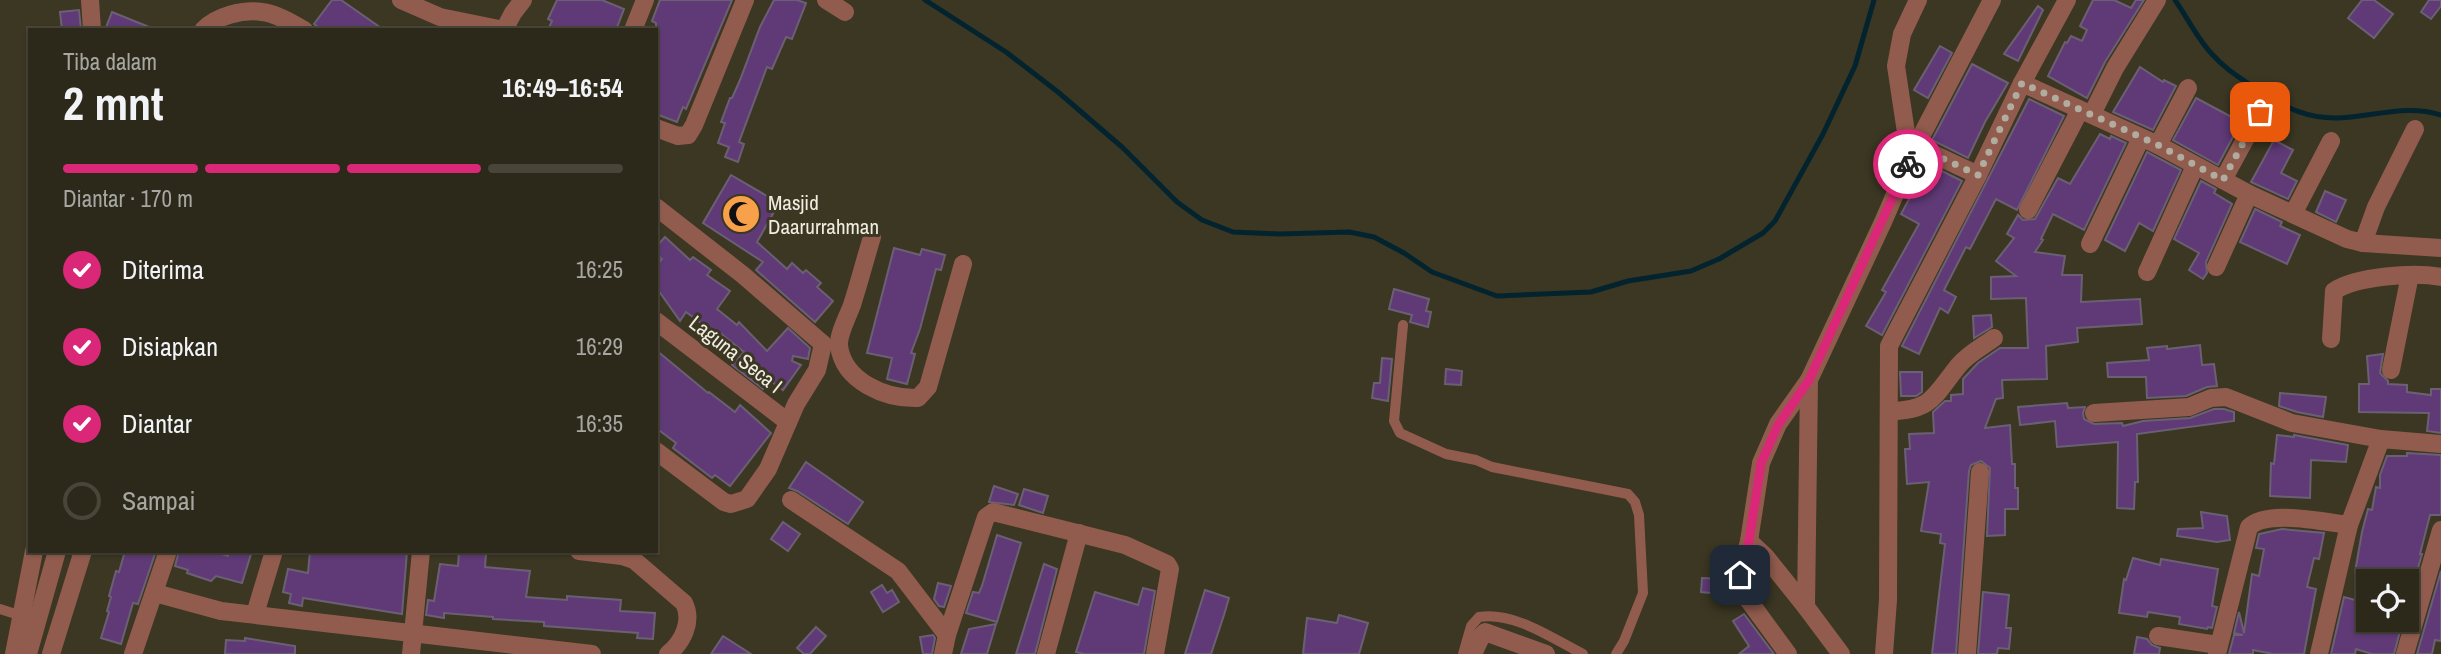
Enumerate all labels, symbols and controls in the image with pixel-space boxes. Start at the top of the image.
text: Tiba dalam [63,46,157,77]
text: 16:49–16:54 [502,70,623,105]
text: 2 mnt [63,72,164,134]
pin [2230,82,2290,142]
icon: bag [2241,93,2279,131]
courier [1873,129,1943,199]
icon: bike [1889,145,1927,183]
text: Diantar · 170 m [63,183,193,214]
place label: Masjid Daarurrahman [768,188,879,241]
mosque icon: Masjid Daarurrahman [720,193,762,235]
icon: check [63,251,101,289]
text: Diterima [122,252,204,287]
text: 16:25 [576,254,623,285]
street label: Laguna Seca I [683,308,789,400]
icon: check [63,328,101,366]
text: Disiapkan [122,329,218,364]
text: 16:29 [576,331,623,362]
icon: check [63,405,101,443]
text: Diantar [122,406,192,441]
text: 16:35 [576,408,623,439]
text: Sampai [122,483,195,518]
pin [1710,545,1770,605]
icon: home [1721,556,1759,594]
map controls [2356,569,2419,632]
button: locate [2356,569,2419,632]

